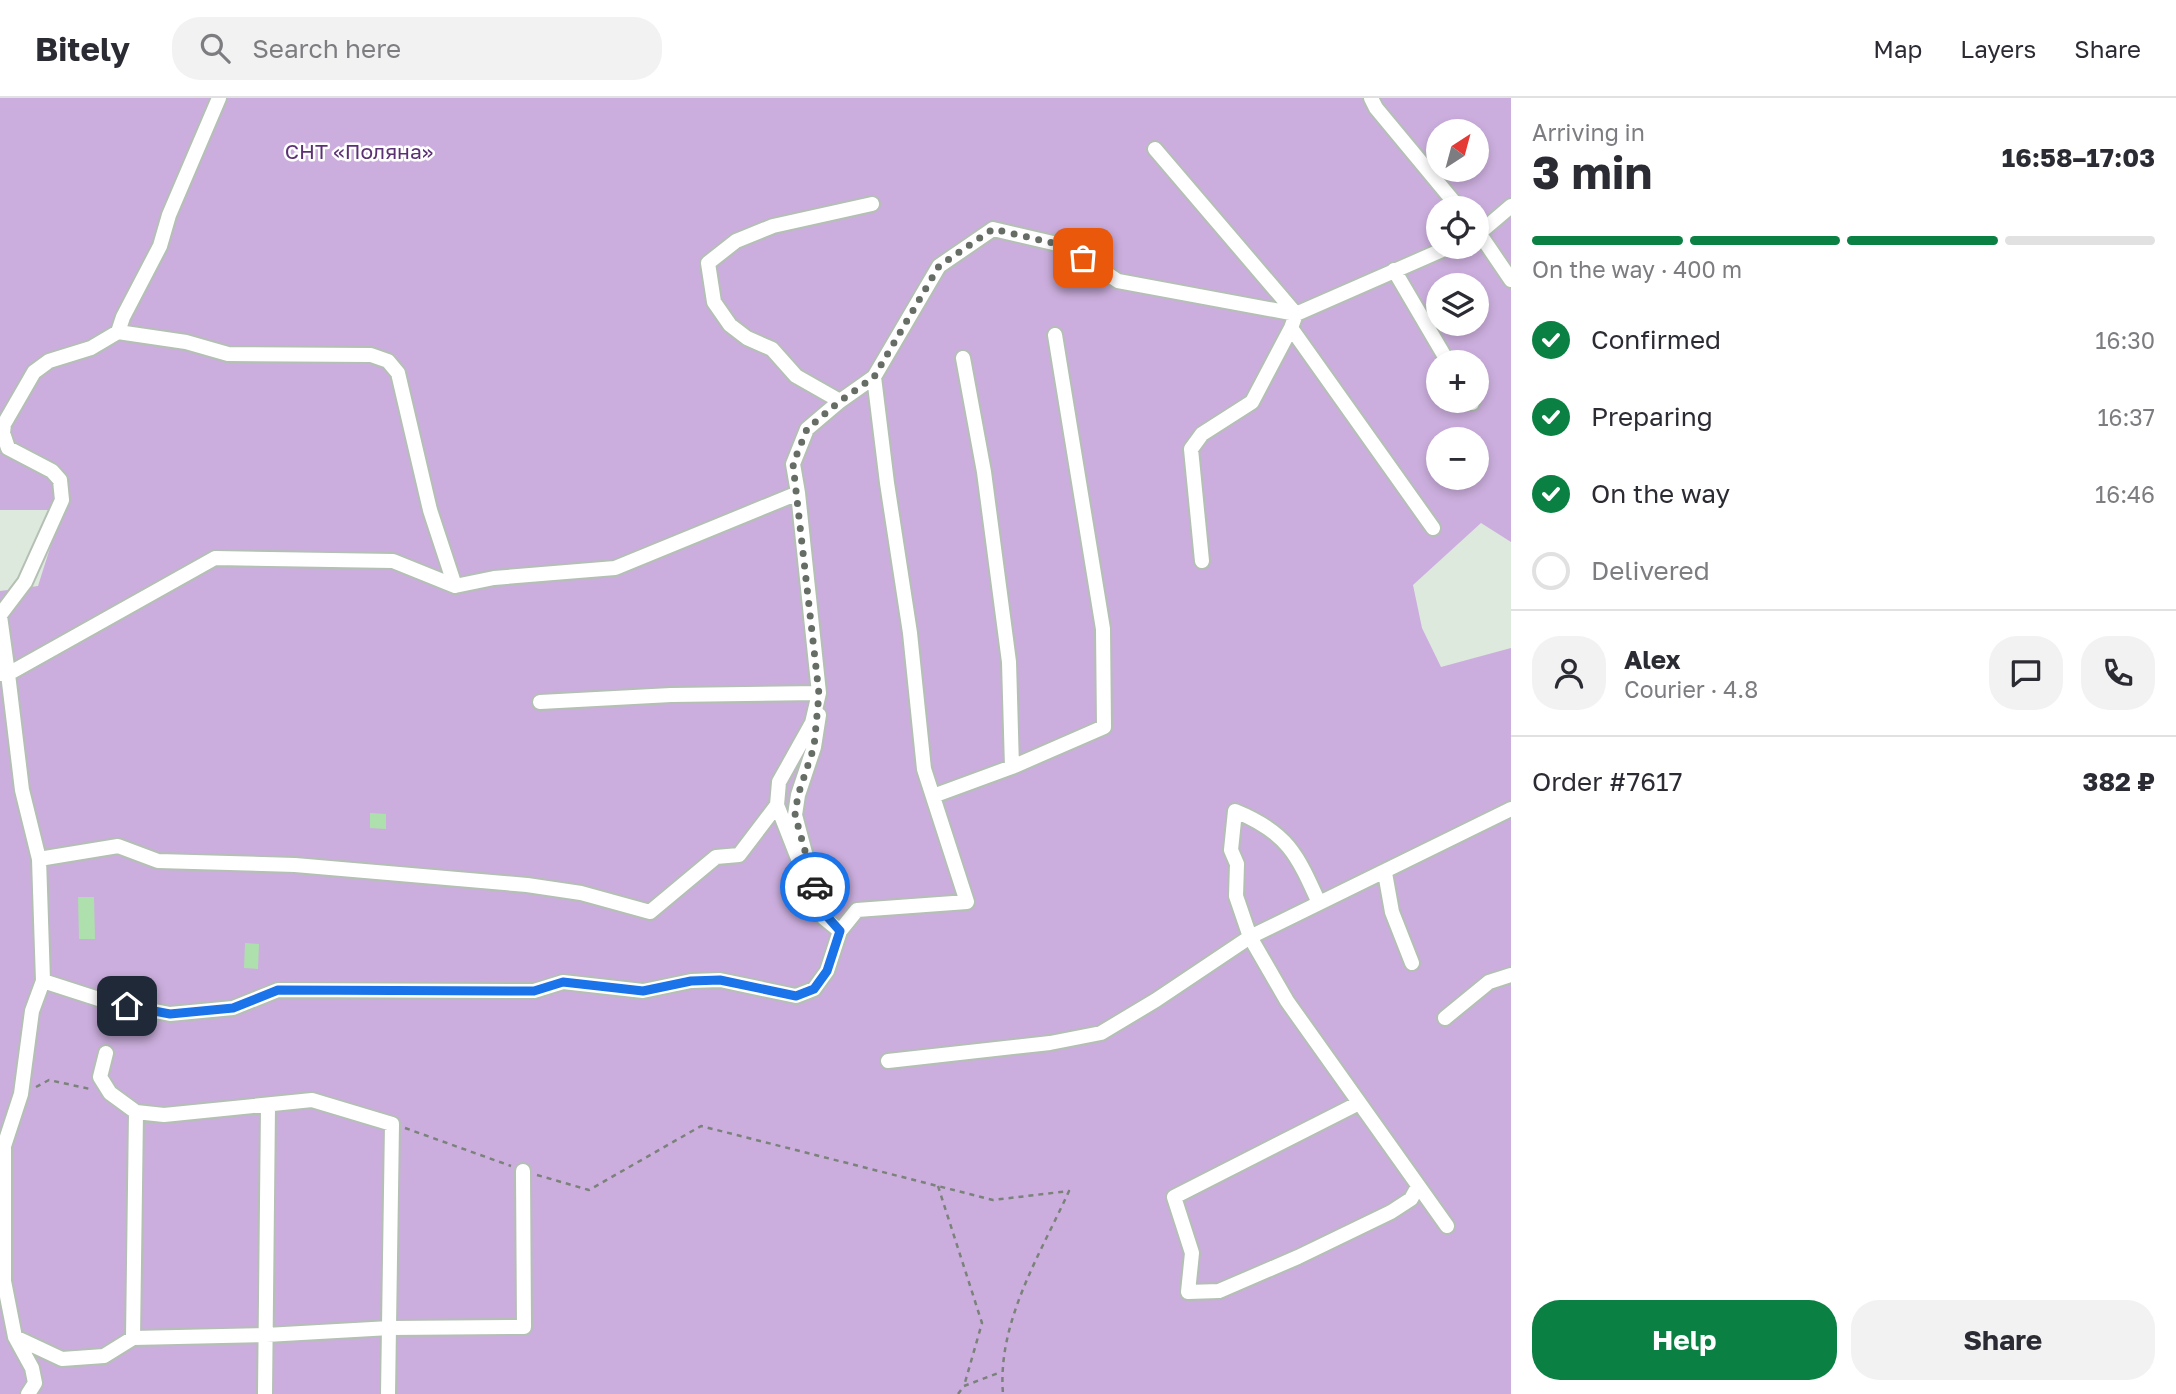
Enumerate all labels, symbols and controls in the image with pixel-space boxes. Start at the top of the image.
search box [172,17,662,80]
text: Bitely [35,29,130,68]
icon: search [196,29,234,67]
text: Search here [252,33,401,64]
text: Map [1873,34,1922,63]
text: Layers [1960,34,2036,63]
text: Share [2074,34,2141,63]
text: Arriving in [1532,118,1645,146]
north arrow [1426,119,1489,182]
map controls [1426,119,1489,490]
park label: СНТ «Поляна» [285,138,433,164]
text: 16:58–17:03 [2002,142,2155,173]
text: 3 min [1532,144,1652,199]
button: locate [1426,196,1489,259]
pin [1053,228,1113,288]
icon: bag [1064,239,1102,277]
text: On the way · 400 m [1532,255,1742,283]
button: layers [1426,273,1489,336]
icon: check [1532,321,1570,359]
text: Confirmed [1591,324,1721,355]
text: 16:30 [2095,326,2155,354]
button: + [1426,350,1489,413]
icon: check [1532,398,1570,436]
text: Preparing [1591,401,1713,432]
text: 16:37 [2097,403,2155,431]
button: − [1426,427,1489,490]
icon: check [1532,475,1570,513]
text: On the way [1591,478,1730,509]
text: 16:46 [2095,480,2155,508]
text: Delivered [1591,555,1710,586]
button: person [1532,636,1606,710]
button: chat [1989,636,2063,710]
button: phone [2081,636,2155,710]
text: Alex [1624,644,1681,675]
text: Courier · 4.8 [1624,675,1758,703]
text: Order #7617 [1532,766,1682,797]
text: 382 ₽ [2083,766,2155,797]
courier [780,852,850,922]
icon: car [796,868,834,906]
pin [97,976,157,1036]
icon: home [108,987,146,1025]
button: Help [1532,1300,1837,1380]
button: Share [1851,1300,2155,1380]

